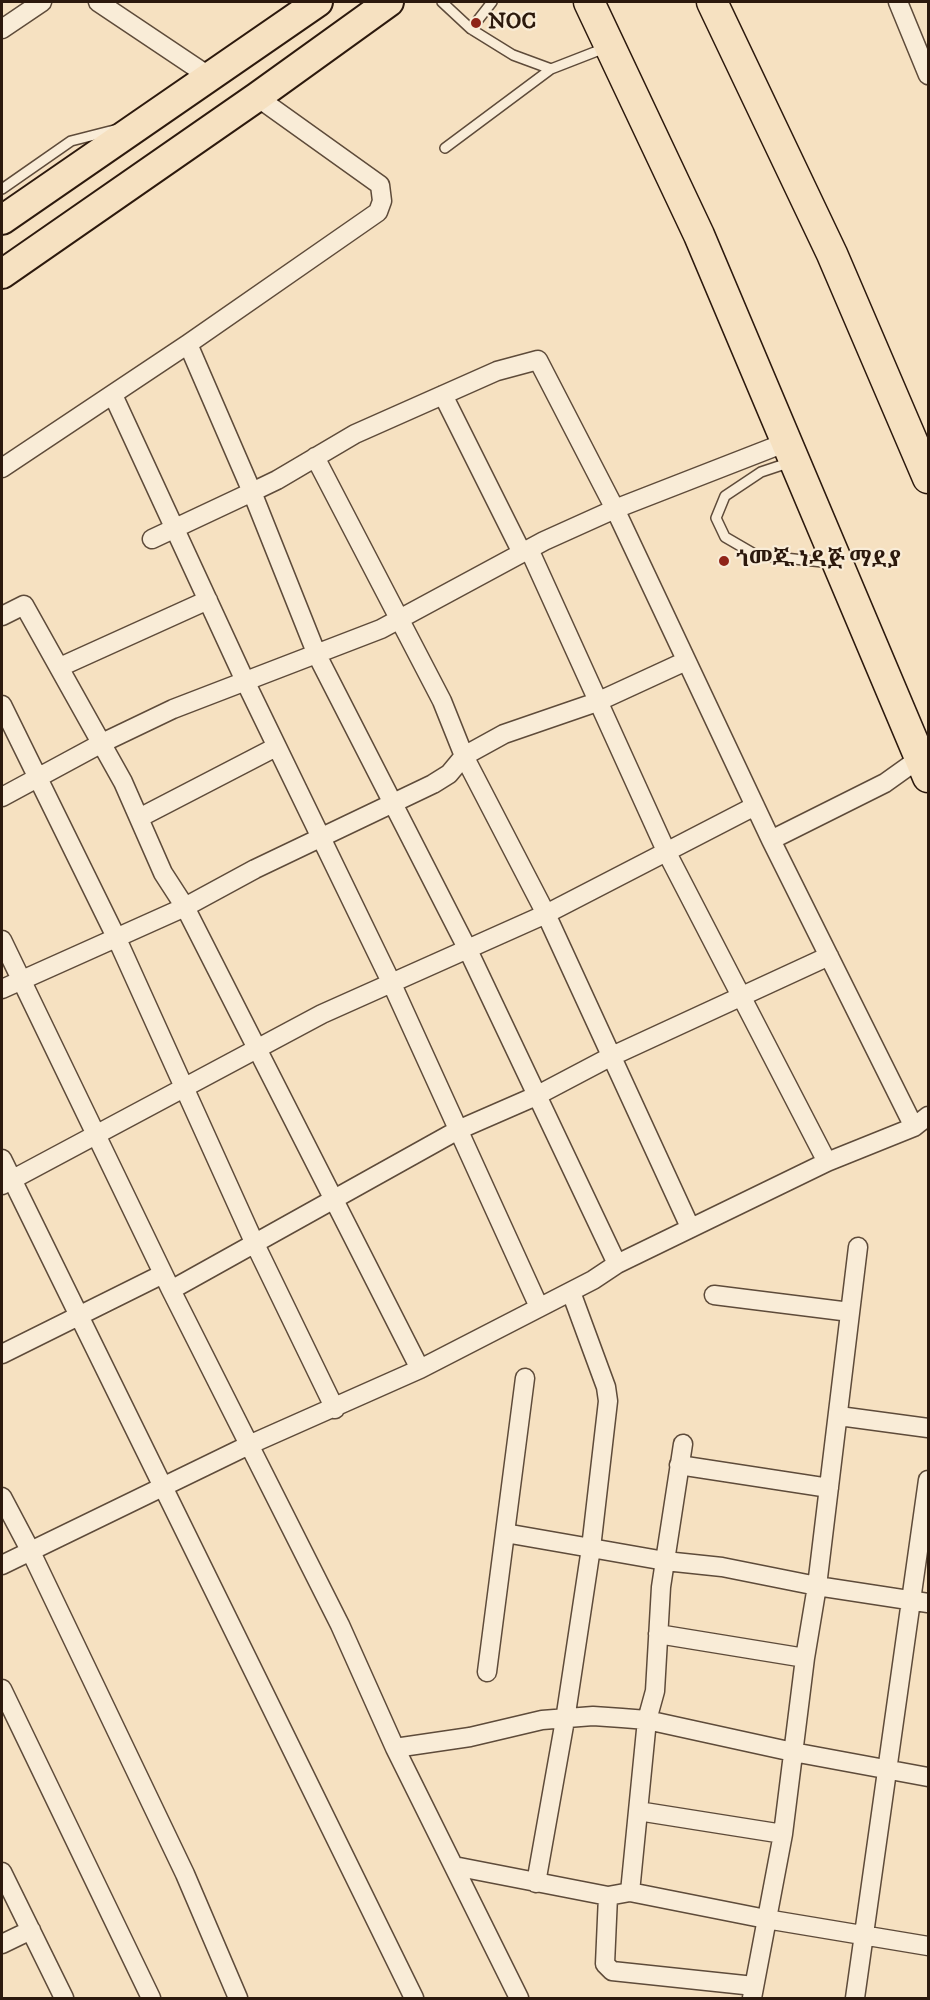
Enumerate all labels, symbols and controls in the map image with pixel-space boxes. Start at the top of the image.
place label: NOC [488,10,536,36]
marker: NOC [469,16,483,30]
place label: ጎመጁ ነዳጅ ማደያ [736,548,901,574]
marker: ጎመጁ ነዳጅ ማደያ [717,554,731,568]

